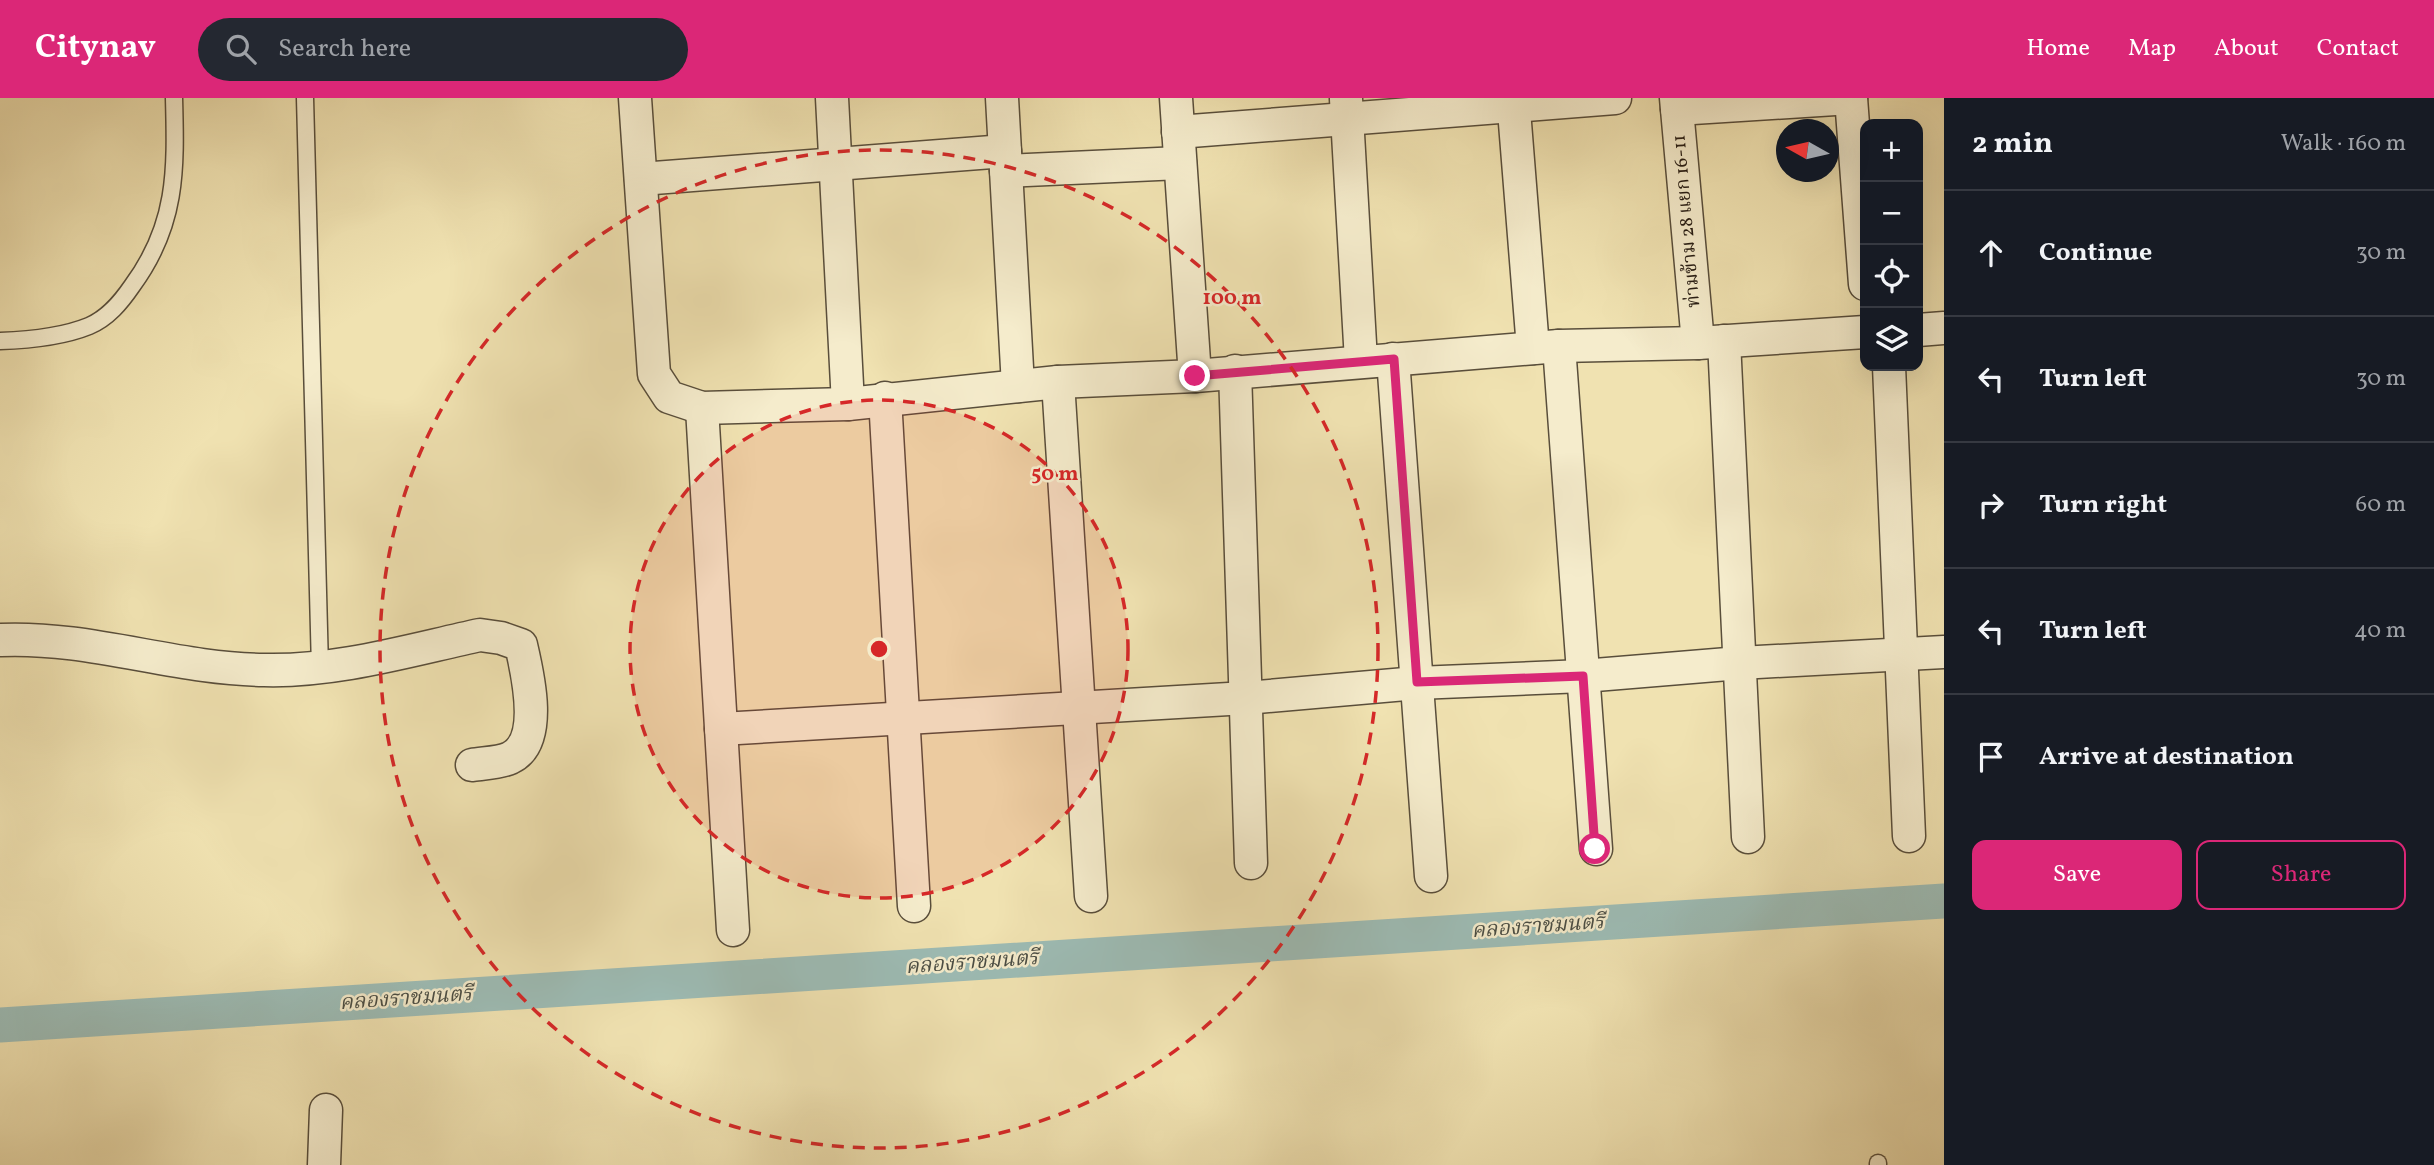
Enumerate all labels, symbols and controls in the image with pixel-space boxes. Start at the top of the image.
search box [198,18,688,81]
text: Citynav [35,26,156,72]
icon: search [222,30,260,68]
text: Search here [278,31,411,67]
text: Home [2026,32,2090,66]
text: Map [2128,32,2176,66]
text: About [2214,32,2279,66]
text: Contact [2317,32,2399,66]
north arrow [1776,119,1839,182]
map controls [1860,119,1923,371]
button: + [1860,119,1923,182]
text: 2 min [1972,123,2053,165]
text: Walk · 160 m [2281,128,2406,160]
street label: ท่ามข้าม 28 แยก 16-11 [1666,133,1708,309]
button: − [1860,182,1923,245]
icon: ahead [1972,234,2010,272]
text: Continue [2039,235,2152,271]
text: 30 m [2356,237,2406,269]
button: locate [1860,245,1923,308]
text: 100 m [1202,284,1262,313]
button: layers [1860,308,1923,371]
route end [1179,360,1210,391]
icon: left [1972,360,2010,398]
text: Turn left [2039,361,2147,397]
text: 30 m [2356,363,2406,395]
text: 50 m [1031,460,1079,489]
icon: right [1972,486,2010,524]
text: Turn right [2039,487,2167,523]
text: 60 m [2356,489,2406,521]
icon: left [1972,612,2010,650]
text: Turn left [2039,613,2147,649]
text: 40 m [2354,615,2406,647]
centre of rings [867,637,891,661]
icon: arrive [1972,738,2010,776]
text: Arrive at destination [2039,739,2294,775]
route start [1579,833,1610,864]
button: Save [1972,840,2182,910]
button: Share [2196,840,2406,910]
water label: คลองราชมนตรี [1471,908,1609,946]
water label: คลองราชมนตรี [905,944,1043,982]
water label: คลองราชมนตรี [339,980,477,1018]

